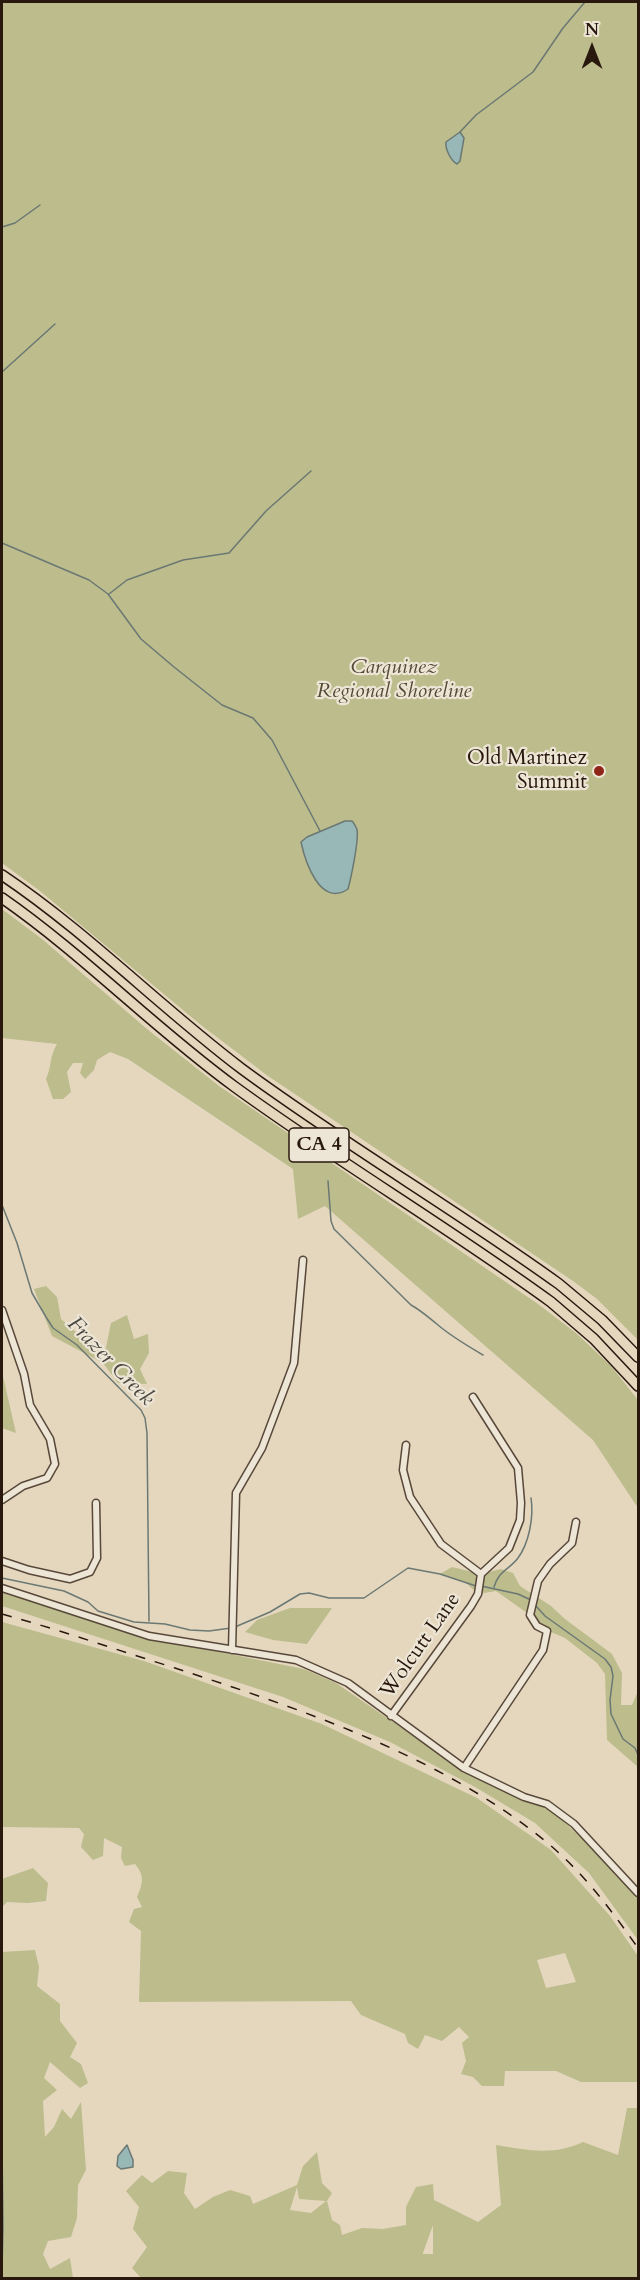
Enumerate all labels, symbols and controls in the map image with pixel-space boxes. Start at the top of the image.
north arrow [562,18,622,78]
text: N [585,19,599,41]
park label: Carquinez Regional Shoreline [317,655,471,705]
place label: Old Martinez Summit [467,746,587,796]
marker: Old Martinez Summit [592,764,606,778]
road number: CA 4 [289,1128,349,1162]
water label: Frazer Creek [61,1312,159,1412]
street label: Wolcutt Lane [375,1588,467,1704]

